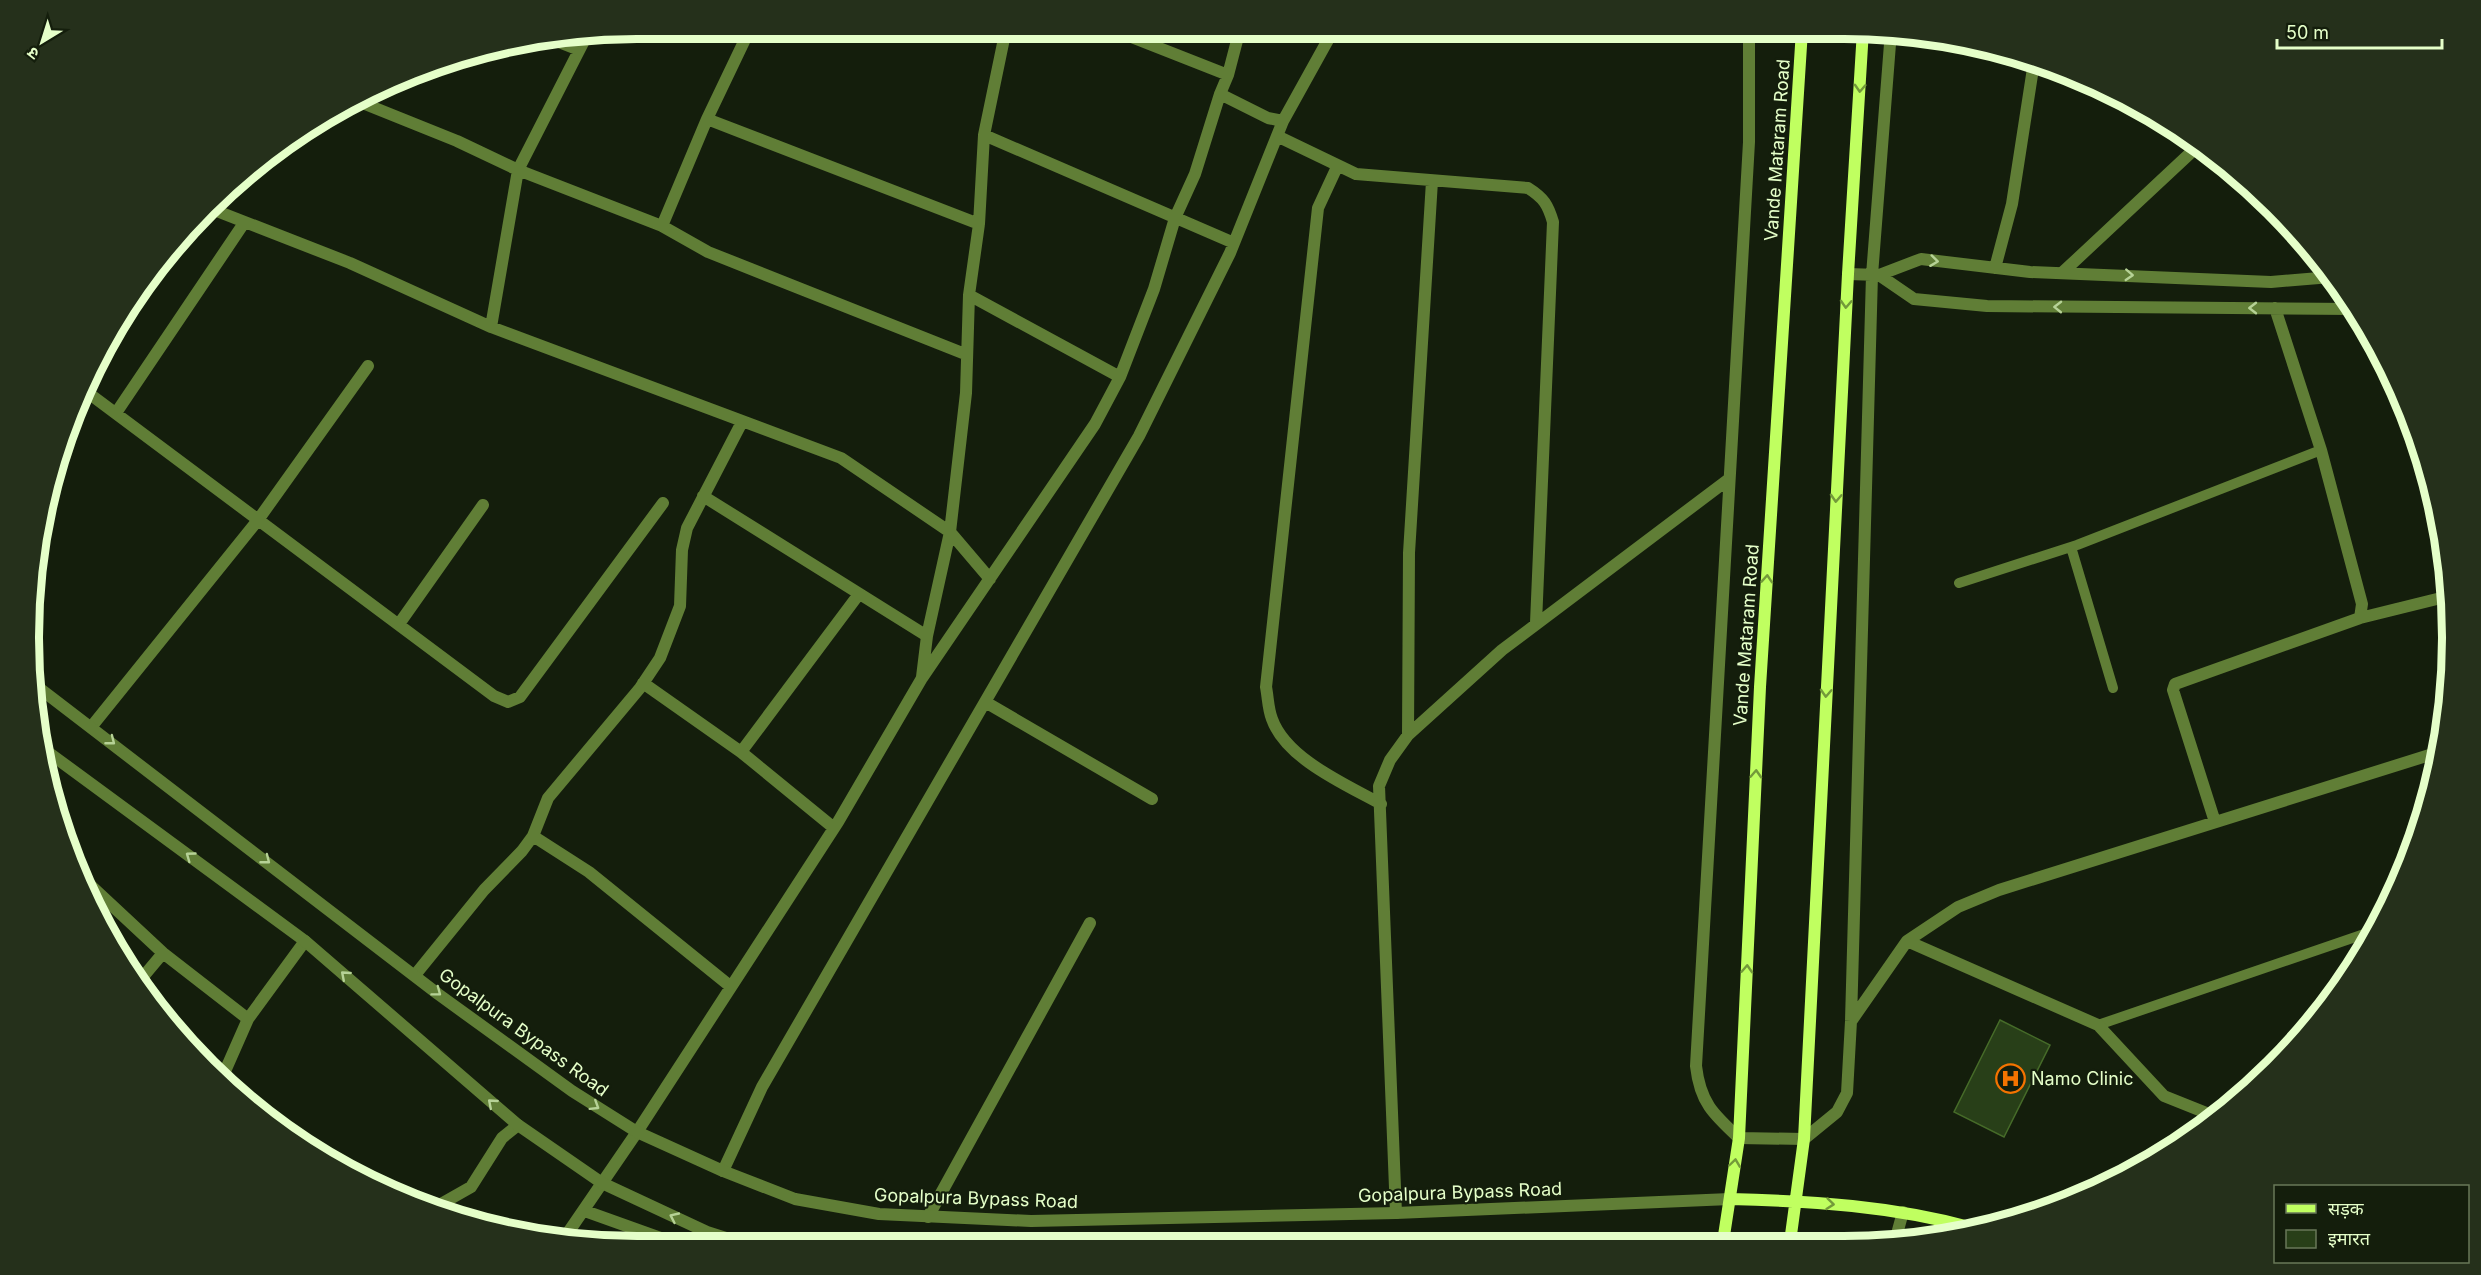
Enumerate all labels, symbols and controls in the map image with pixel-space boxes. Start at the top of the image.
north arrow [12,12,72,72]
scale bar [2277,12,2442,50]
text: 50 m [2286,22,2329,43]
text: उ [22,43,43,65]
street label: Vande Mataram Road [1760,58,1794,242]
one-way arrow [1854,84,1867,93]
one-way arrow [1930,254,1939,266]
one-way arrow [2124,268,2133,281]
one-way arrow [1840,299,1853,308]
one-way arrow [2053,301,2062,313]
one-way arrow [2248,302,2257,314]
one-way arrow [1830,494,1843,503]
street label: Vande Mataram Road [1729,543,1763,727]
one-way arrow [1761,575,1774,584]
one-way arrow [1819,689,1832,698]
one-way arrow [105,734,116,745]
one-way arrow [1749,769,1762,778]
one-way arrow [186,852,197,863]
one-way arrow [259,853,270,864]
street label: Gopalpura Bypass Road [435,963,613,1101]
one-way arrow [1740,964,1753,973]
one-way arrow [341,971,352,982]
one-way arrow [430,985,441,996]
hospital icon: Namo Clinic [1994,1062,2026,1094]
place label: Namo Clinic [2031,1068,2133,1089]
one-way arrow [589,1098,599,1110]
one-way arrow [488,1099,499,1110]
one-way arrow [1729,1159,1741,1168]
street label: Gopalpura Bypass Road [1358,1178,1562,1206]
street label: Gopalpura Bypass Road [874,1184,1078,1212]
legend [2274,1185,2469,1263]
one-way arrow [1826,1197,1835,1210]
text: सड़क [2328,1198,2365,1219]
one-way arrow [670,1212,681,1224]
text: इमारत [2328,1228,2371,1249]

